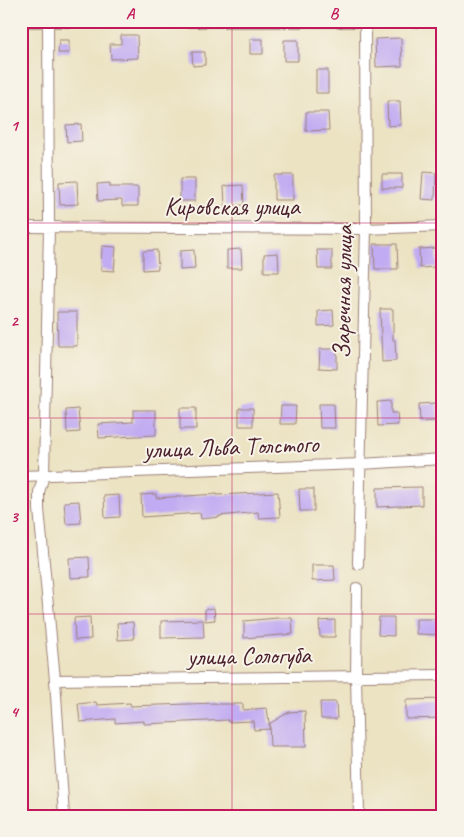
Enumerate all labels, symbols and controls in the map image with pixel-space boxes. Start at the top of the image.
text: A [126,4,136,24]
text: B [330,4,340,24]
text: 1 [10,116,19,136]
street label: Кировская улица [164,191,302,223]
street label: Заречная улица [326,223,360,359]
text: 2 [10,311,19,331]
street label: улица Льва Толстого [141,428,320,466]
text: 3 [10,507,19,527]
street label: улица Сологуба [185,639,313,673]
text: 4 [10,702,19,722]

